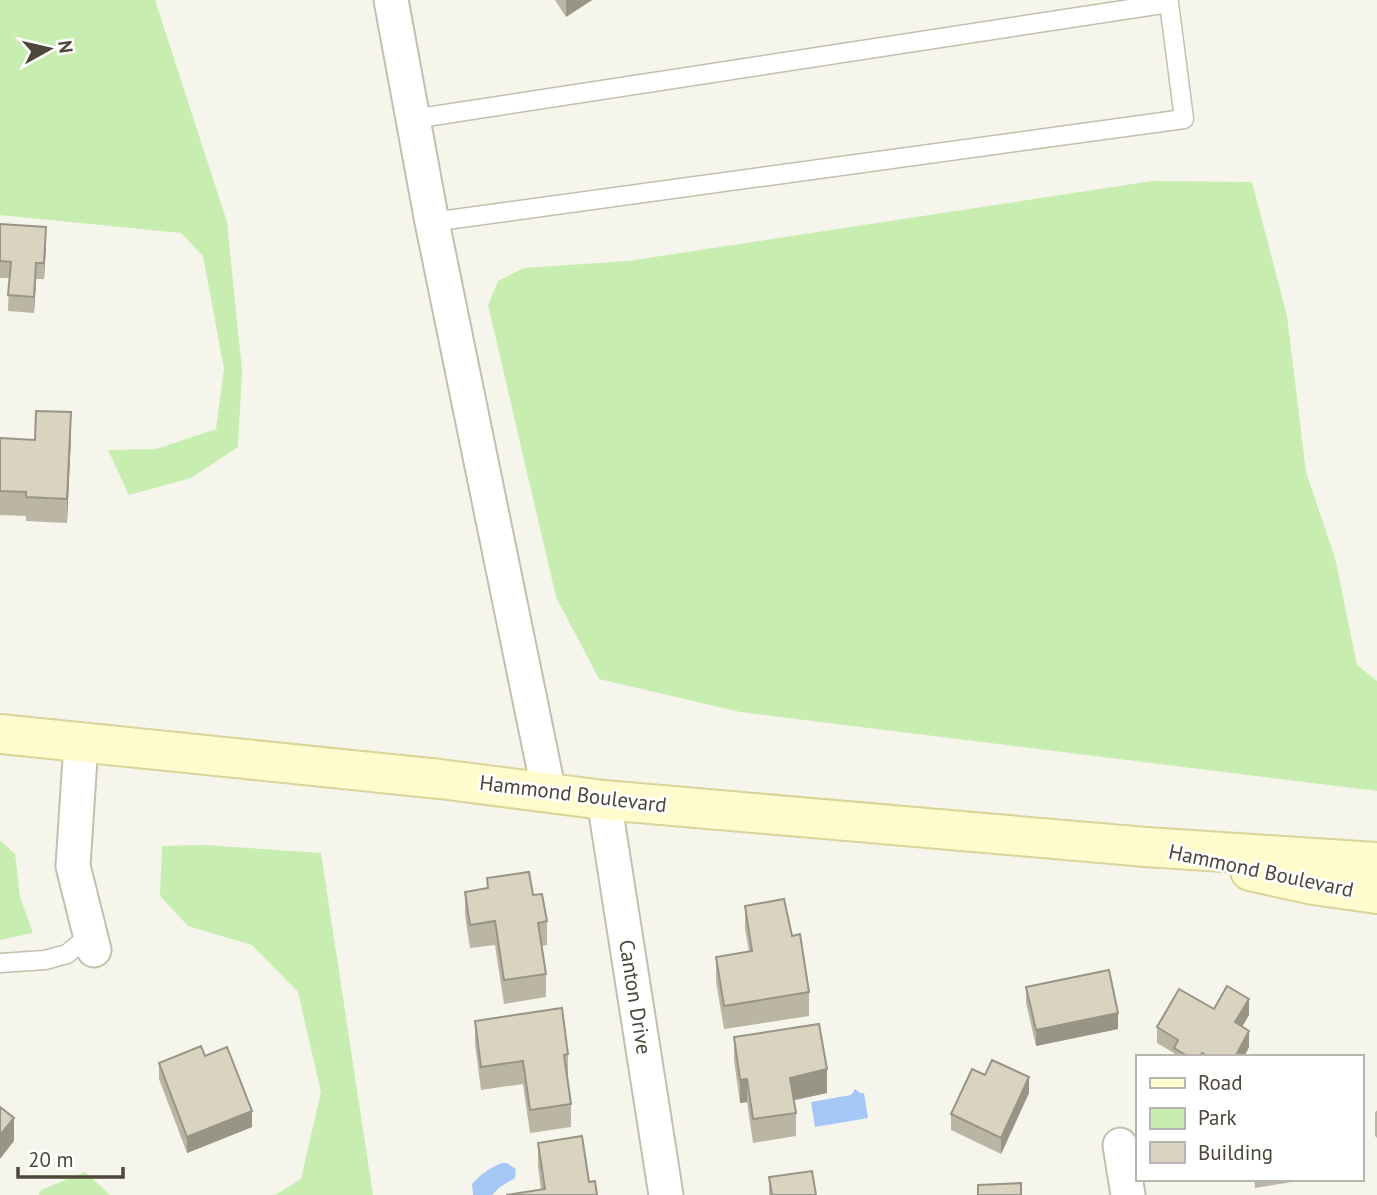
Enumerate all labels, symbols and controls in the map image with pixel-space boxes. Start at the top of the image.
north arrow [14,14,84,84]
text: N [53,39,79,54]
street label: Hammond Boulevard [478,769,668,818]
street label: Hammond Boulevard [1166,838,1356,903]
street label: Canton Drive [613,938,658,1056]
legend [1136,1055,1363,1181]
text: Road [1198,1069,1242,1096]
text: Park [1198,1104,1237,1131]
scale bar [18,1136,122,1180]
text: Building [1198,1139,1273,1166]
text: 20 m [28,1146,74,1173]

